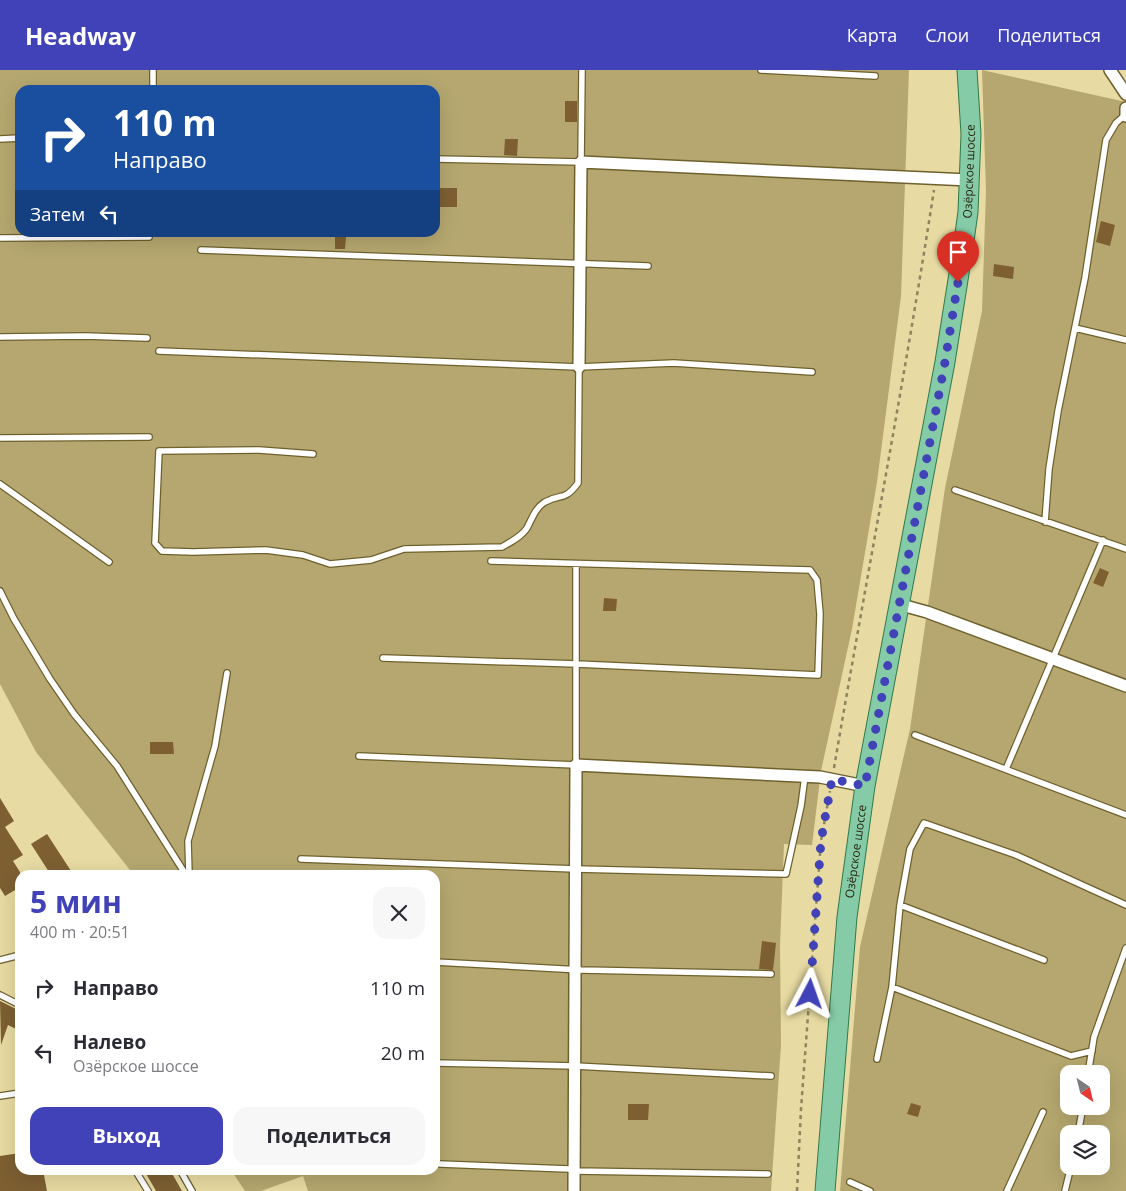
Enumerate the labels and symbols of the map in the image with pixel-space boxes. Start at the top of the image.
street label: Озёрское шоссе [958,123,979,220]
pin [937,231,979,282]
street label: Озёрское шоссе [841,803,870,899]
position arrow [783,967,835,1019]
north arrow [1060,1065,1110,1115]

